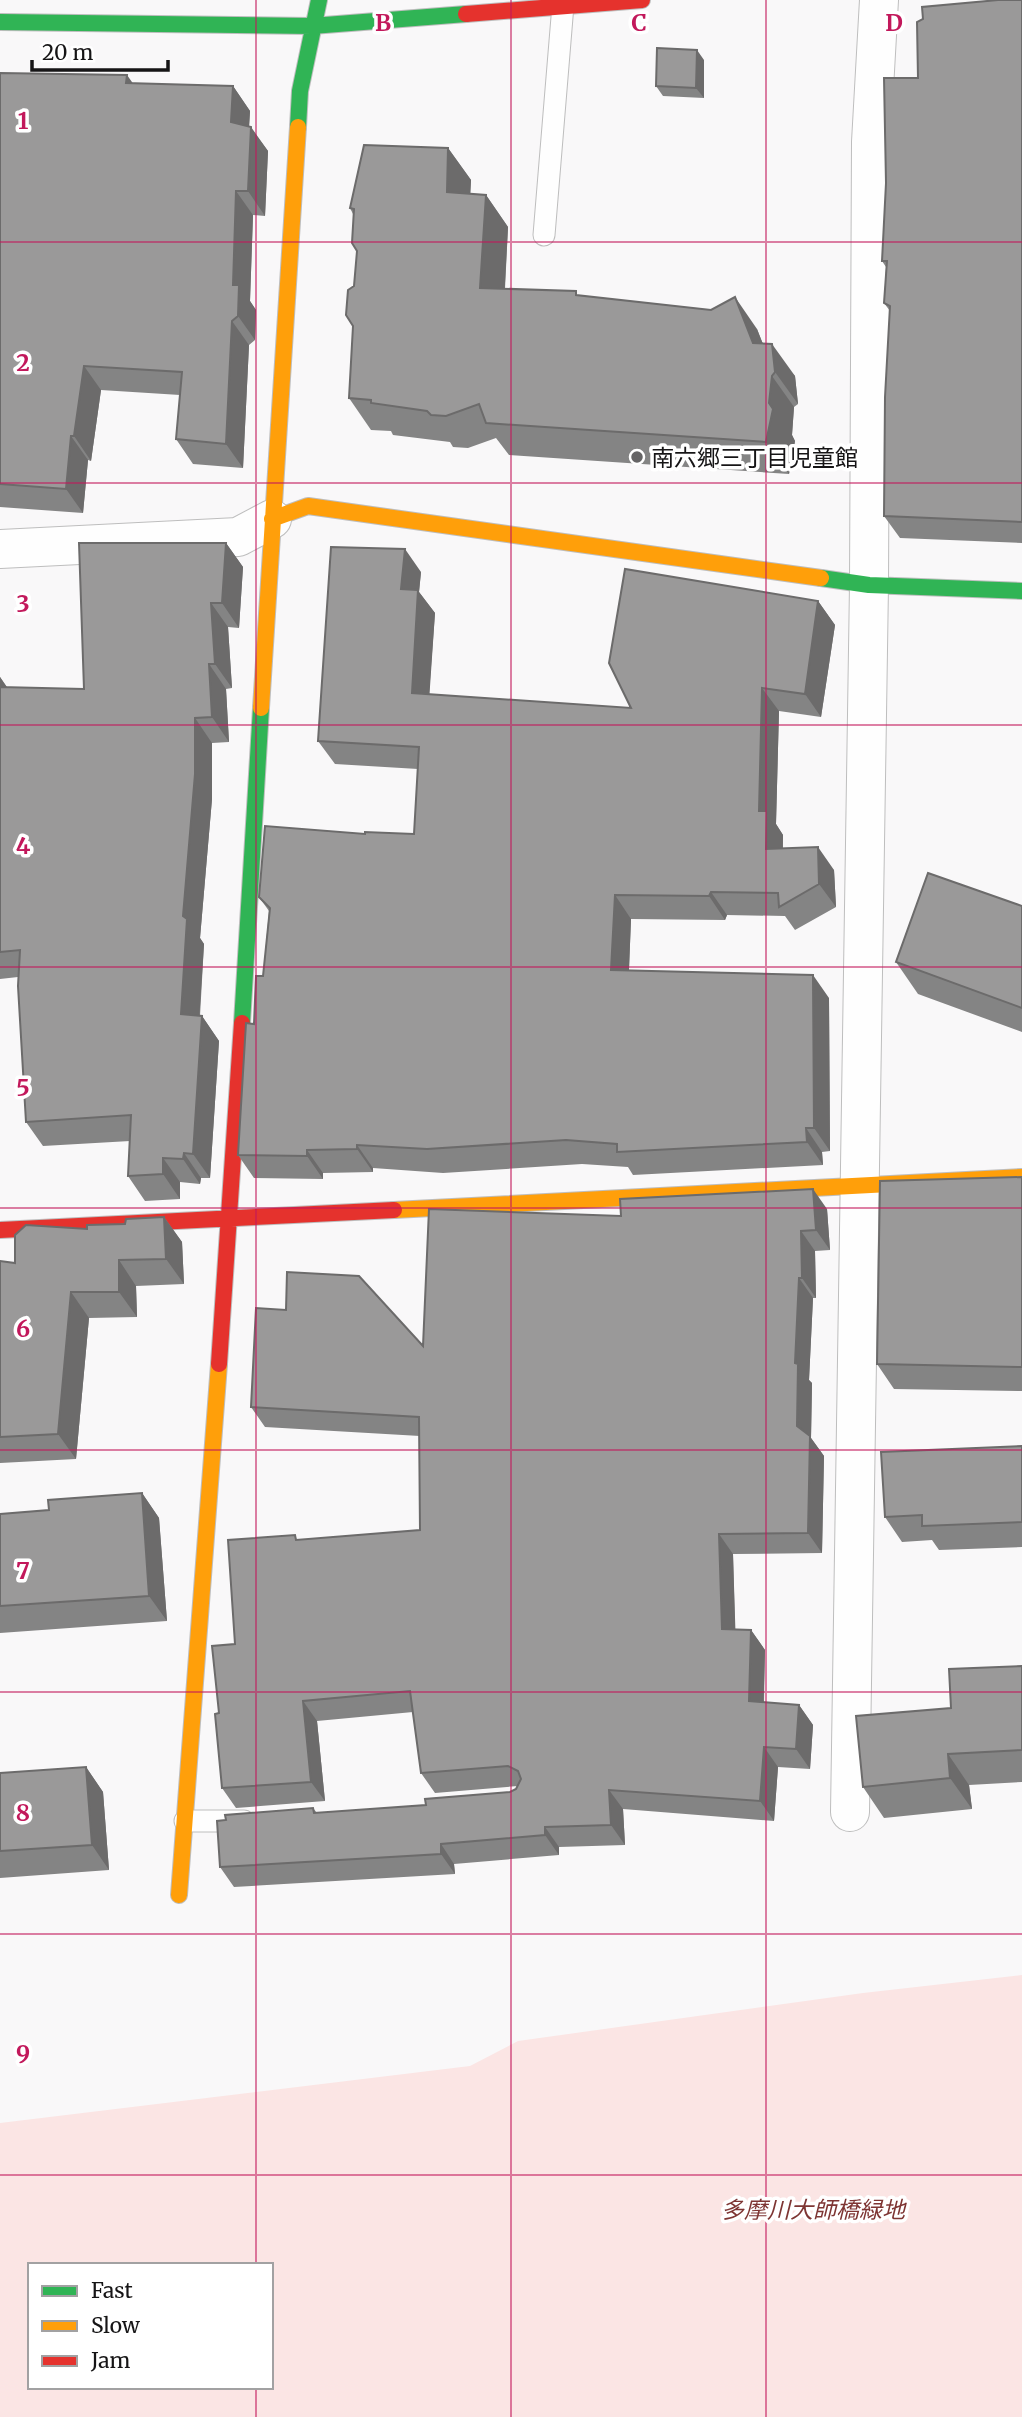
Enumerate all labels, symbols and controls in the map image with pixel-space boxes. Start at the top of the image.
text: B [375,8,391,37]
text: C [631,8,647,37]
text: D [885,8,903,37]
scale bar [32,28,168,72]
text: 20 m [42,39,94,66]
text: 1 [18,106,29,135]
text: 2 [16,348,30,377]
place label: 南六郷三丁目児童館 [651,443,858,472]
marker: 南六郷三丁目児童館 [629,449,645,465]
text: 3 [16,589,30,618]
text: 4 [16,831,31,860]
text: 5 [16,1073,30,1102]
text: 6 [16,1314,30,1343]
text: 7 [16,1556,30,1585]
text: 8 [16,1798,30,1827]
text: 9 [16,2039,30,2068]
park label: 多摩川大師橋緑地 [721,2195,907,2224]
legend [28,2263,273,2389]
text: Fast [91,2277,133,2304]
text: Slow [91,2312,140,2339]
text: Jam [90,2347,130,2374]

